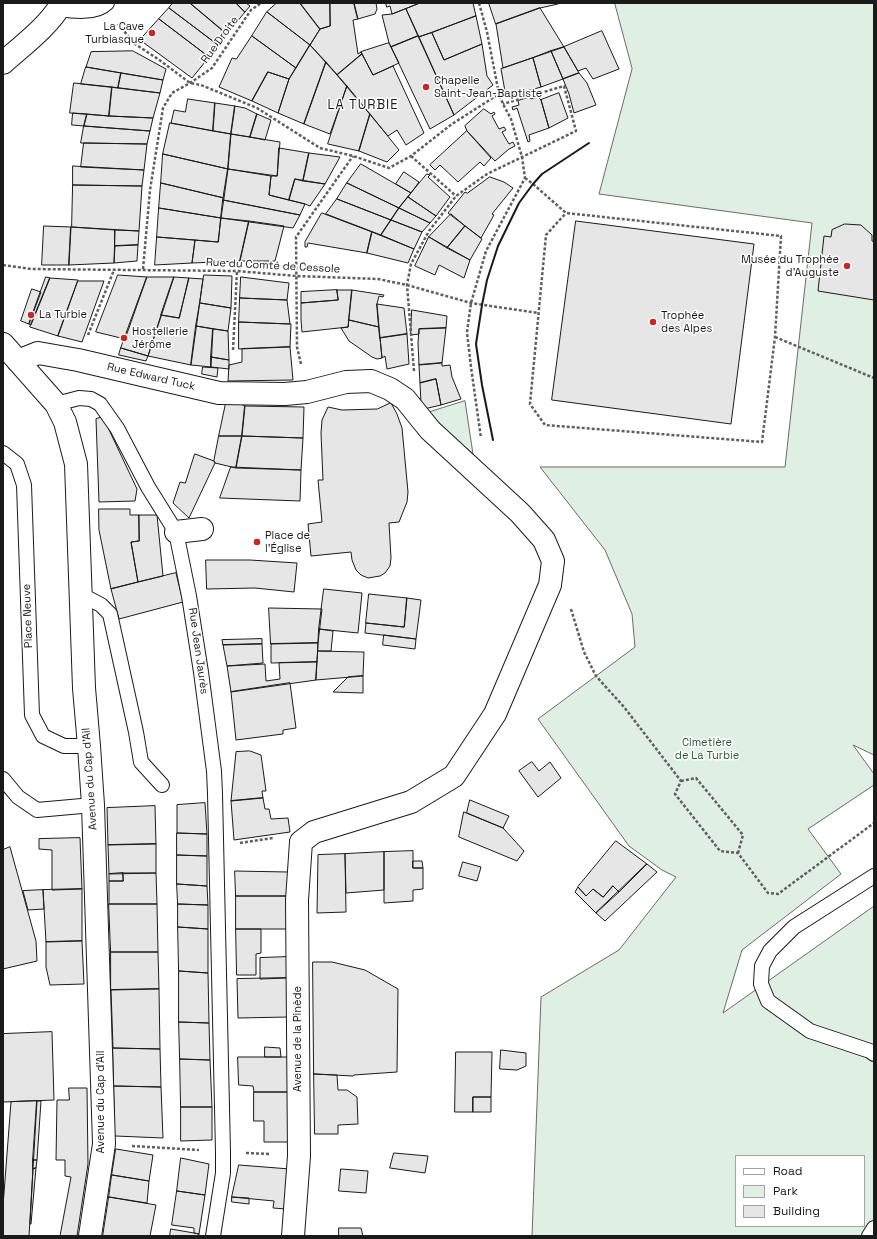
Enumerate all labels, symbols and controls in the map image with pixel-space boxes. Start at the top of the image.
street label: Rue Droite [198,14,242,66]
place label: La Cave Turbiasque [85,20,144,46]
marker: La Cave Turbiasque [147,28,157,38]
place label: Chapelle Saint-Jean-Baptiste [434,74,542,100]
marker: Chapelle Saint-Jean-Baptiste [421,82,431,92]
district label: LA TURBIE [327,97,399,113]
place label: Musée du Trophée d'Auguste [741,253,839,279]
street label: Rue du Comté de Cessole [205,256,341,276]
marker: Musée du Trophée d'Auguste [842,261,852,271]
place label: La Turbie [39,308,87,322]
place label: Trophée des Alpes [661,309,712,335]
marker: La Turbie [26,310,36,320]
marker: Trophée des Alpes [648,317,658,327]
place label: Hostellerie Jérôme [132,325,188,351]
marker: Hostellerie Jérôme [119,333,129,343]
street label: Rue Edward Tuck [106,360,196,394]
place label: Place de l'Église [265,529,310,555]
marker: Place de l'Église [252,537,262,547]
street label: Place Neuve [20,584,36,648]
street label: Rue Jean Jaurès [185,607,211,695]
street label: Avenue du Cap d'Ail [80,727,100,831]
park label: Cimetière de La Turbie [675,736,739,762]
street label: Avenue de la Pinède [291,986,305,1092]
street label: Avenue du Cap d'Ail [94,1051,108,1153]
legend [735,1155,865,1227]
text: Road [773,1163,802,1179]
text: Park [773,1183,798,1199]
text: Building [773,1203,820,1219]

